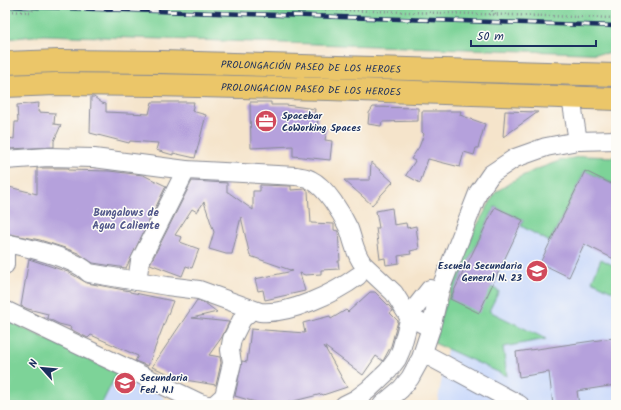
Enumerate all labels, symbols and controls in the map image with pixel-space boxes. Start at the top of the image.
scale bar [471,22,596,48]
text: 50 m [477,27,504,46]
street label: PROLONGACIÓN PASEO DE LOS HEROES [221,57,402,78]
street label: PROLONGACION PASEO DE LOS HEROES [221,80,402,101]
office icon: Spacebar CoWorking Spaces [253,108,279,134]
place label: Spacebar CoWorking Spaces [282,108,361,136]
district label: Bungalows de Agua Caliente [92,204,160,235]
place label: Escuela Secundaria General N. 23 [438,258,523,286]
school or university icon: Escuela Secundaria General N. 23 [524,258,550,284]
north arrow [22,348,62,388]
text: N [24,357,44,371]
school or university icon: Secundaria Fed. N.1 [112,370,138,396]
place label: Secundaria Fed. N.1 [140,370,188,398]

